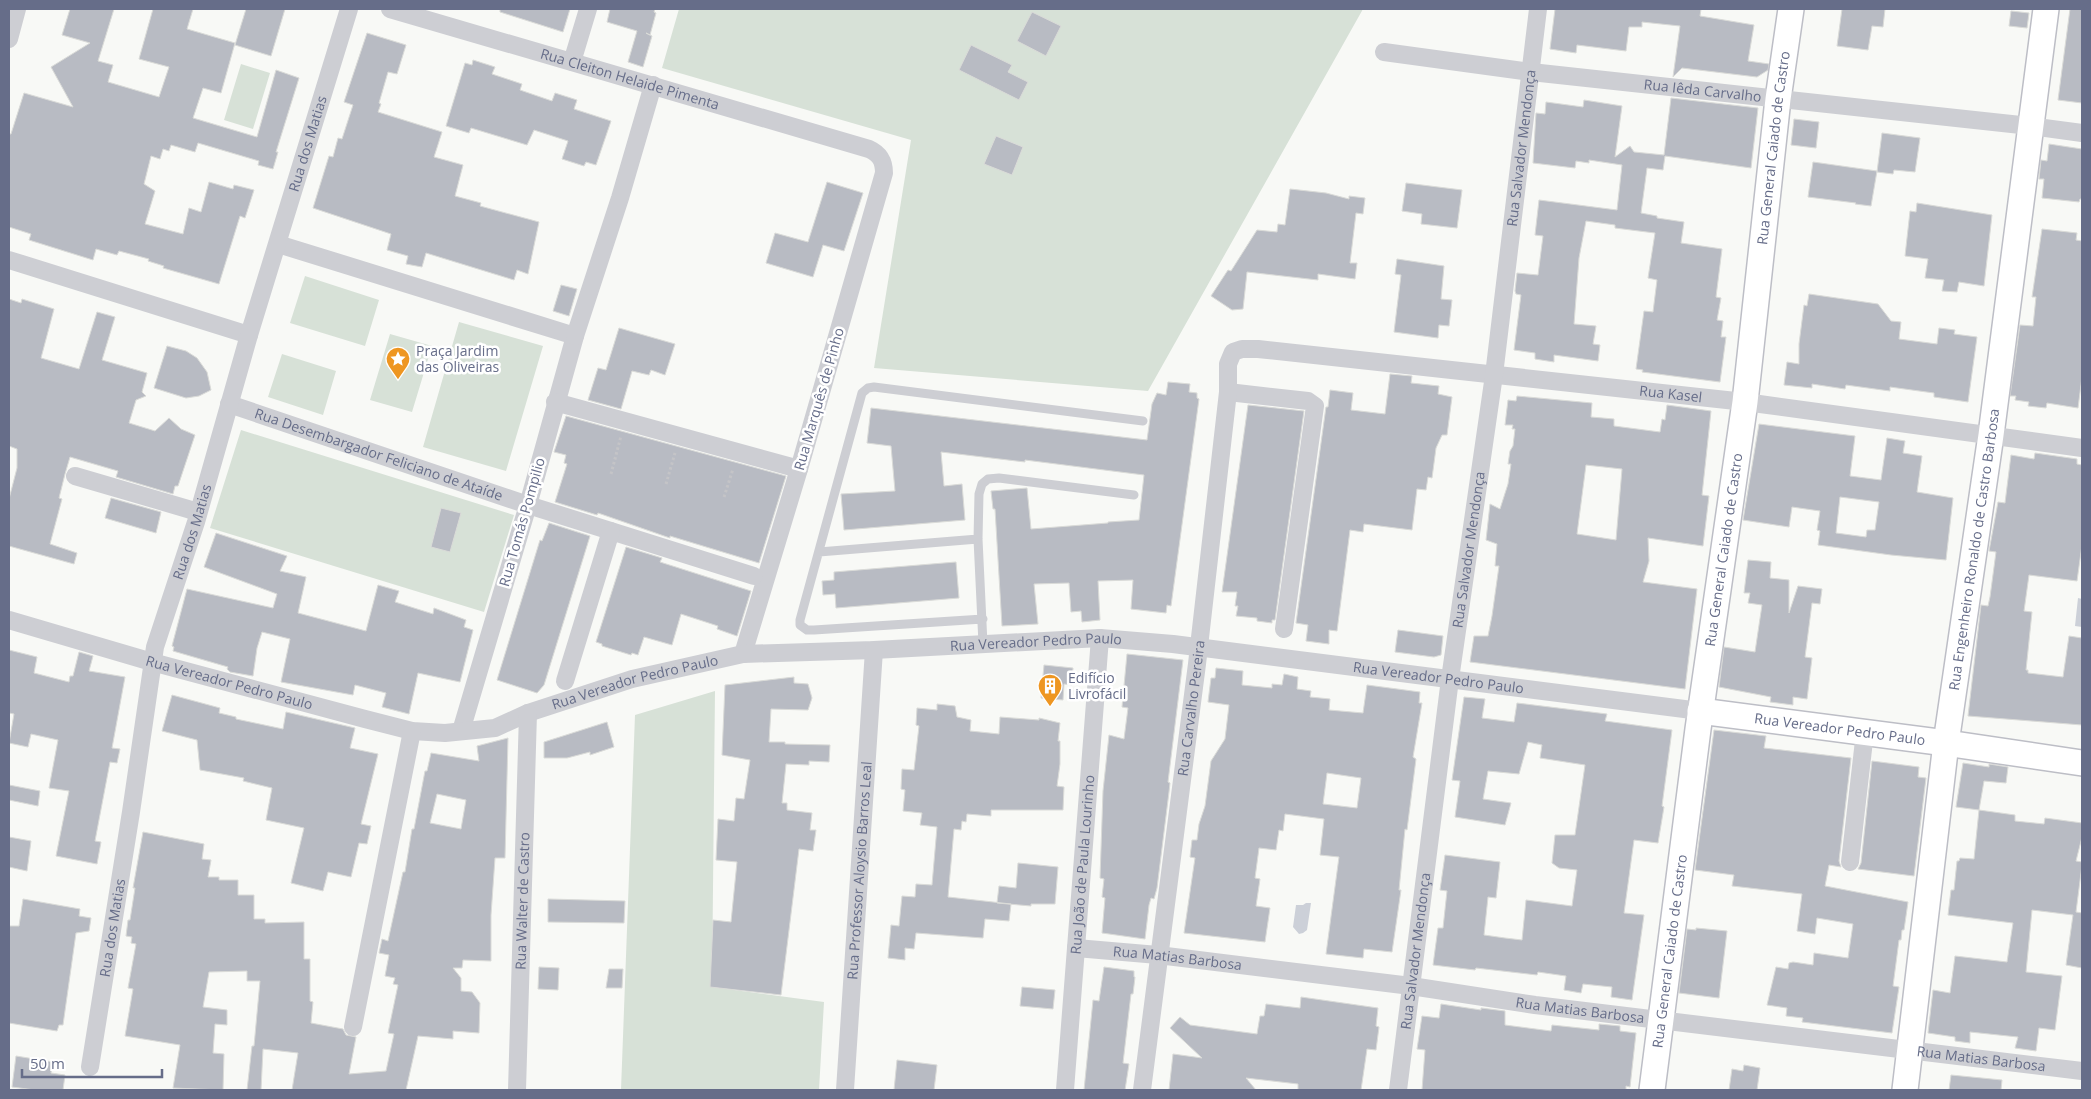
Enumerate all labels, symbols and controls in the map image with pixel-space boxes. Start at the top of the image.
street label: Rua Cleiton Helaide Pimenta [538,44,722,114]
street label: Rua General Caiado de Castro [1752,50,1794,246]
street label: Rua Salvador Mendonça [1502,68,1540,228]
street label: Rua Iêda Carvalho [1643,74,1762,106]
street label: Rua dos Matias [284,93,331,194]
street label: Rua Marquês de Pinho [789,325,848,472]
place label: Praça Jardim das Oliveiras [416,341,500,376]
place icon: Praça Jardim das Oliveiras [385,346,411,380]
street label: Rua Kasel [1638,381,1703,406]
street label: Rua Desembargador Feliciano de Ataíde [252,403,506,505]
street label: Rua Engenheiro Ronaldo de Castro Barbosa [1944,407,2003,692]
street label: Rua General Caiado de Castro [1700,452,1747,648]
street label: Rua Tomás Pompilio [494,455,549,589]
street label: Rua Salvador Mendonça [1448,470,1489,629]
street label: Rua dos Matias [168,481,215,582]
street label: Rua Vereador Pedro Paulo [949,628,1123,655]
street label: Rua Carvalho Pereira [1173,639,1209,777]
street label: Rua Vereador Pedro Paulo [549,650,720,714]
street label: Rua Vereador Pedro Paulo [144,651,315,714]
street label: Rua Vereador Pedro Paulo [1352,657,1525,698]
place label: Edifício Livrofácil [1068,668,1126,703]
building icon: Edifício Livrofácil [1037,673,1063,707]
street label: Rua Vereador Pedro Paulo [1753,708,1926,749]
street label: Rua Professor Aloysio Barros Leal [842,761,876,980]
street label: Rua João de Paula Lourinho [1066,774,1098,955]
street label: Rua Walter de Castro [511,832,534,970]
street label: Rua General Caiado de Castro [1647,853,1691,1049]
street label: Rua Salvador Mendonça [1396,871,1434,1031]
street label: Rua dos Matias [95,877,129,978]
street label: Rua Matias Barbosa [1112,941,1243,974]
street label: Rua Matias Barbosa [1514,992,1646,1027]
street label: Rua Matias Barbosa [1916,1041,2047,1076]
scale bar [22,1046,162,1078]
text: 50 m [30,1053,65,1073]

